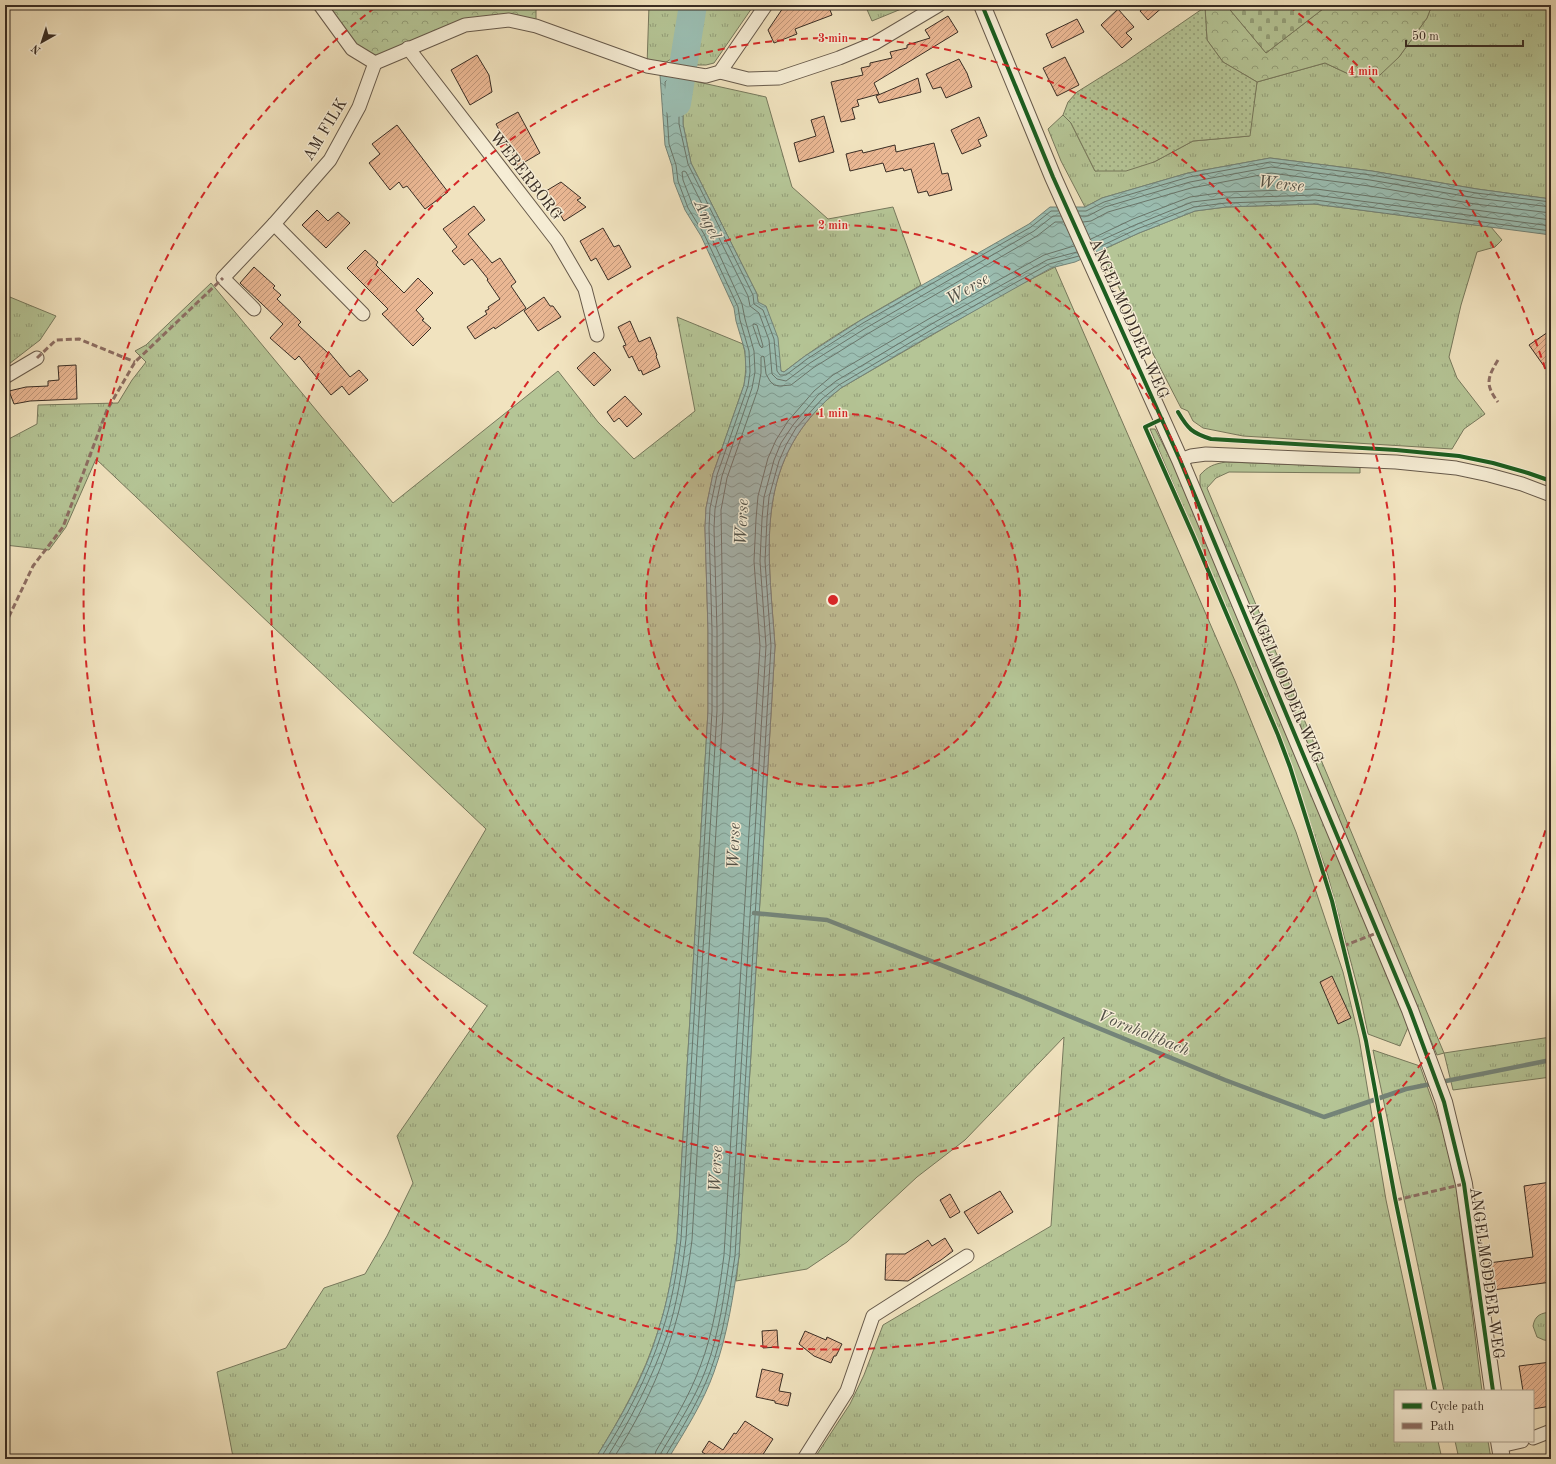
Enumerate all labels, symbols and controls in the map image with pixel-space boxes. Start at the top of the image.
north arrow [22,22,62,62]
scale bar [1406,22,1523,48]
text: 50 m [1412,30,1439,43]
text: 3 min [818,33,848,45]
text: N [29,41,43,56]
text: 4 min [1348,66,1378,78]
street label: AM FILK [301,96,351,164]
street label: WEBERBORG [486,129,565,224]
water label: Werse [1257,174,1305,195]
water label: Angel [690,196,723,242]
text: 2 min [818,220,848,232]
street label: ANGELMODDER WEG [1085,236,1171,402]
water label: Werse [943,270,992,308]
text: 1 min [818,408,848,420]
water label: Werse [733,498,752,546]
centre of rings [826,593,840,607]
street label: ANGELMODDER WEG [1243,600,1326,766]
water label: Werse [725,822,744,870]
water label: Vornholtbach [1095,1007,1192,1060]
water label: Werse [707,1145,726,1193]
street label: ANGELMODDER WEG [1466,1186,1506,1361]
legend [1394,1390,1534,1442]
text: Cycle path [1430,1401,1485,1413]
text: Path [1430,1421,1455,1433]

